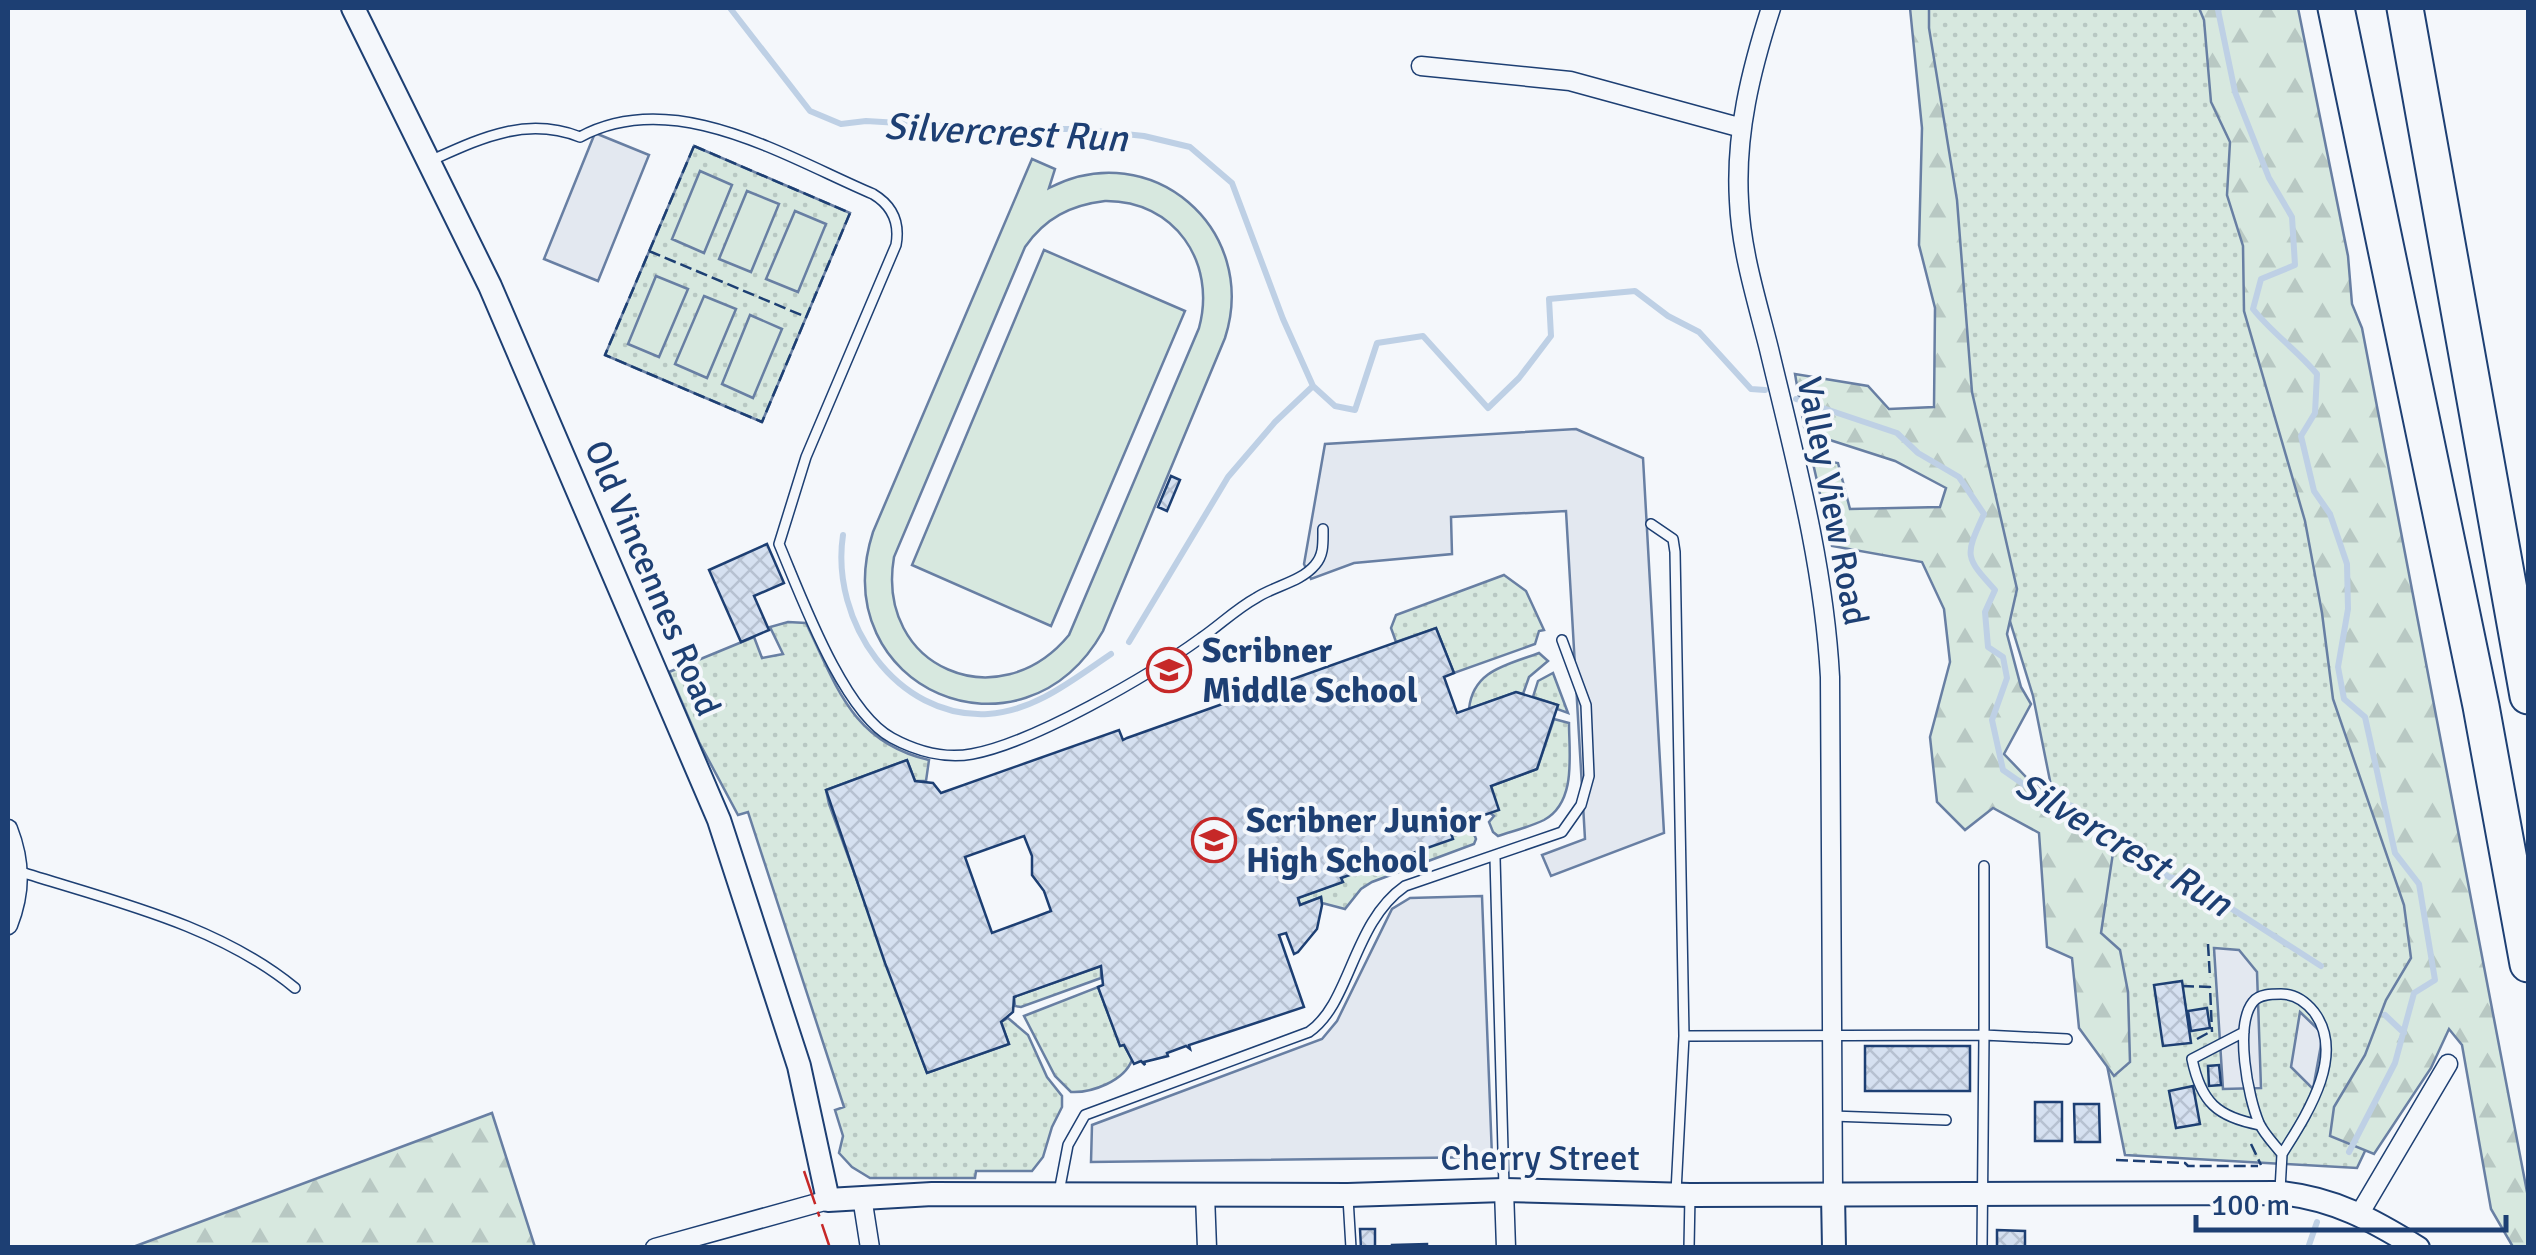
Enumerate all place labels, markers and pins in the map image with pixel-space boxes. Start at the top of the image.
place label: Scribner Middle School [1202,629,1418,712]
school or university icon: Scribner Middle School [1146,647,1192,693]
place label: Scribner Junior High School [1246,799,1481,882]
school or university icon: Scribner Junior High School [1191,817,1237,863]

